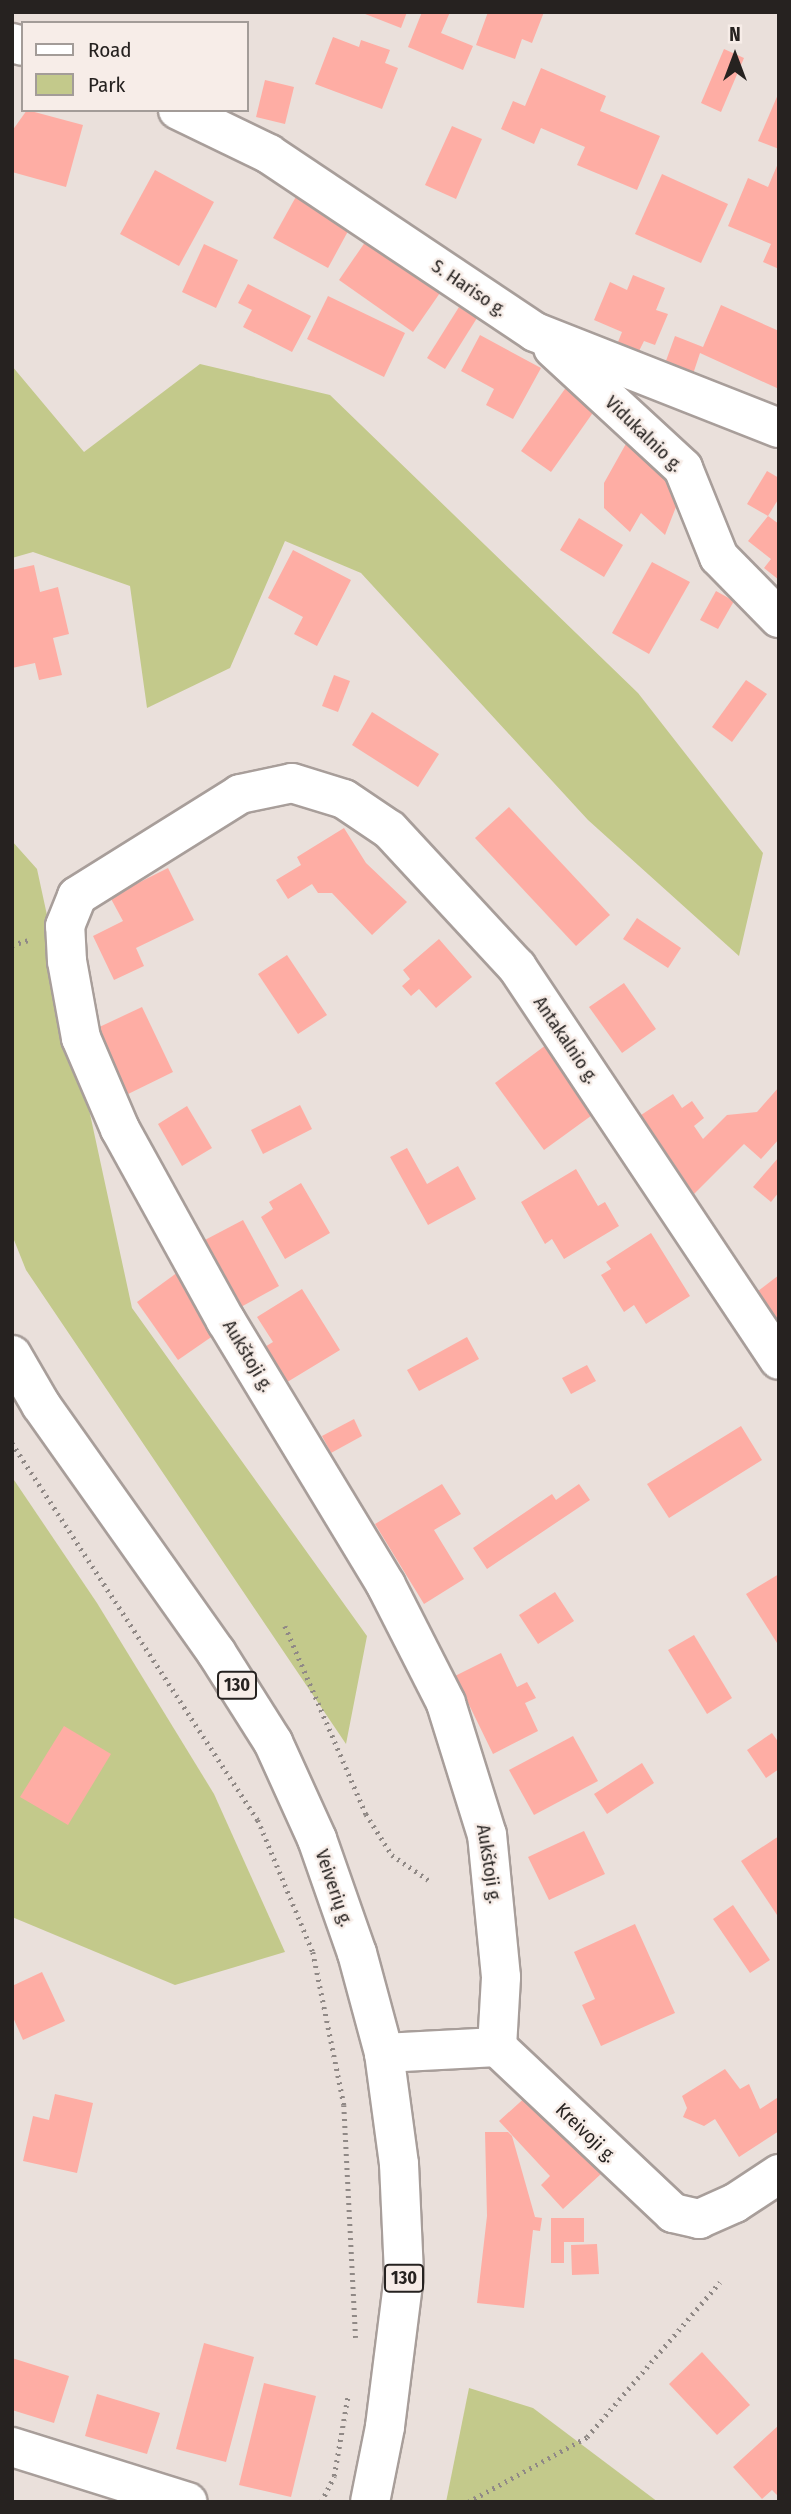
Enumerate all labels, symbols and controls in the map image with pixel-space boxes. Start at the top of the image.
legend [21,21,248,112]
north arrow [700,21,770,91]
text: N [729,23,741,46]
text: Road [88,37,132,63]
text: Park [88,72,125,98]
street label: S. Hariso g. [427,255,511,321]
street label: Vidukalnio g. [600,391,688,477]
street label: Antakalnio g. [528,992,604,1088]
street label: Aukštoji g. [218,1316,278,1396]
road number: 130 [216,1670,258,1700]
street label: Aukštoji g. [472,1823,506,1905]
street label: Veiverių g. [310,1847,358,1929]
street label: Kreivoji g. [551,2099,621,2167]
road number: 130 [383,2264,425,2292]

